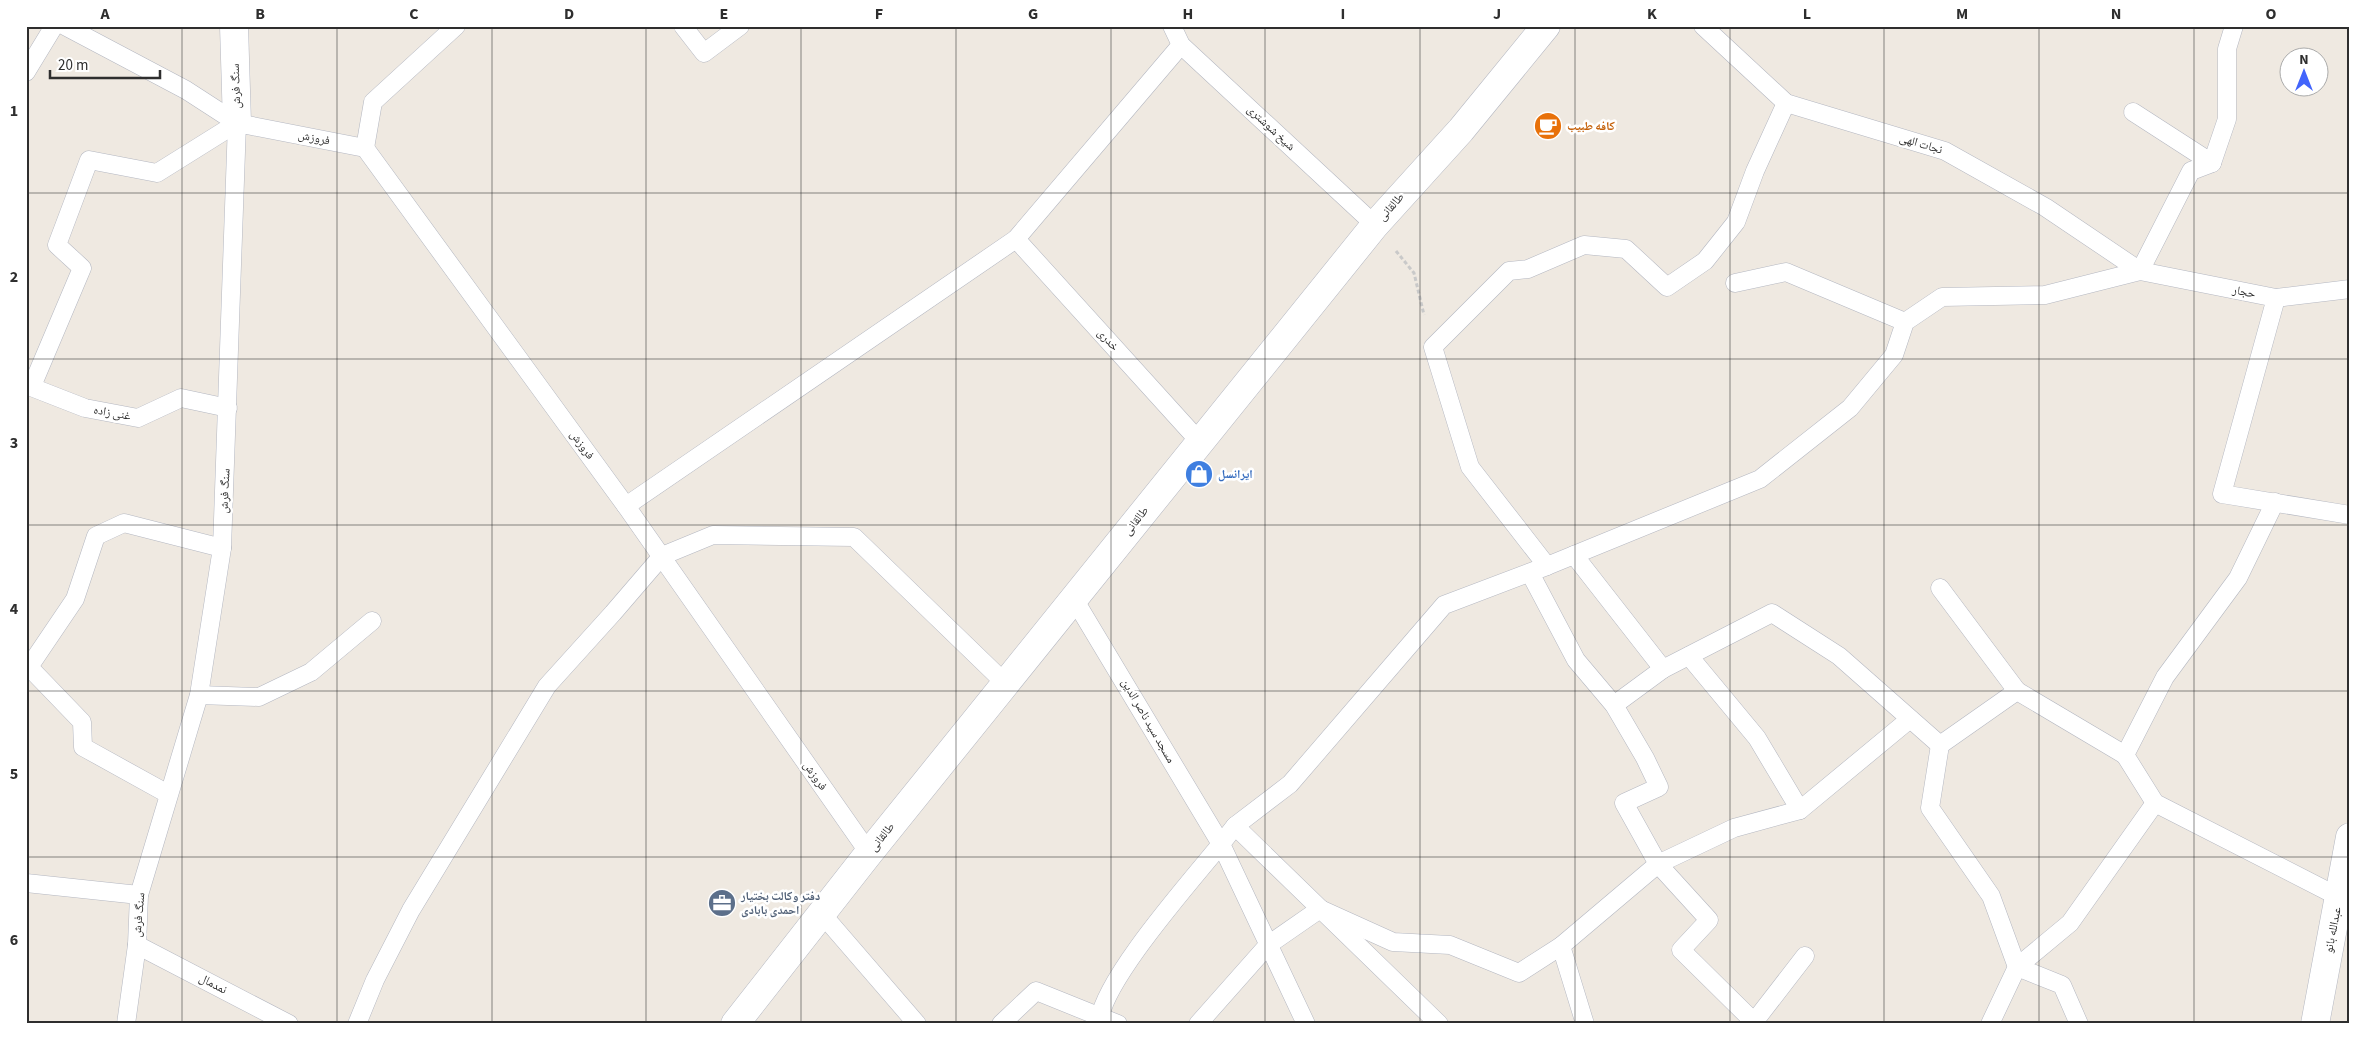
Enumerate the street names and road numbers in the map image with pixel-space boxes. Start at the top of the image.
street label: سنگ فرش [227,63,245,109]
street label: شیخ شوشتری [1243,101,1299,155]
street label: فروزش [297,127,331,149]
street label: نجات الهی [1897,129,1945,159]
street label: طالقانی [1374,189,1408,225]
street label: حجار [2230,281,2257,303]
street label: خدری [1093,325,1123,355]
street label: غنی زاده [92,401,132,425]
street label: فروزش [566,427,598,463]
street label: سنگ فرش [215,468,235,514]
street label: طالقانی [1119,503,1153,539]
street label: مسجد سید ناصر الدین [1117,676,1179,766]
street label: فروزش [799,758,831,794]
street label: طالقانی [865,819,899,855]
street label: سنگ فرش [129,892,149,938]
street label: عبدالله بانو [2320,905,2346,955]
street label: نمدمال [196,970,230,998]

